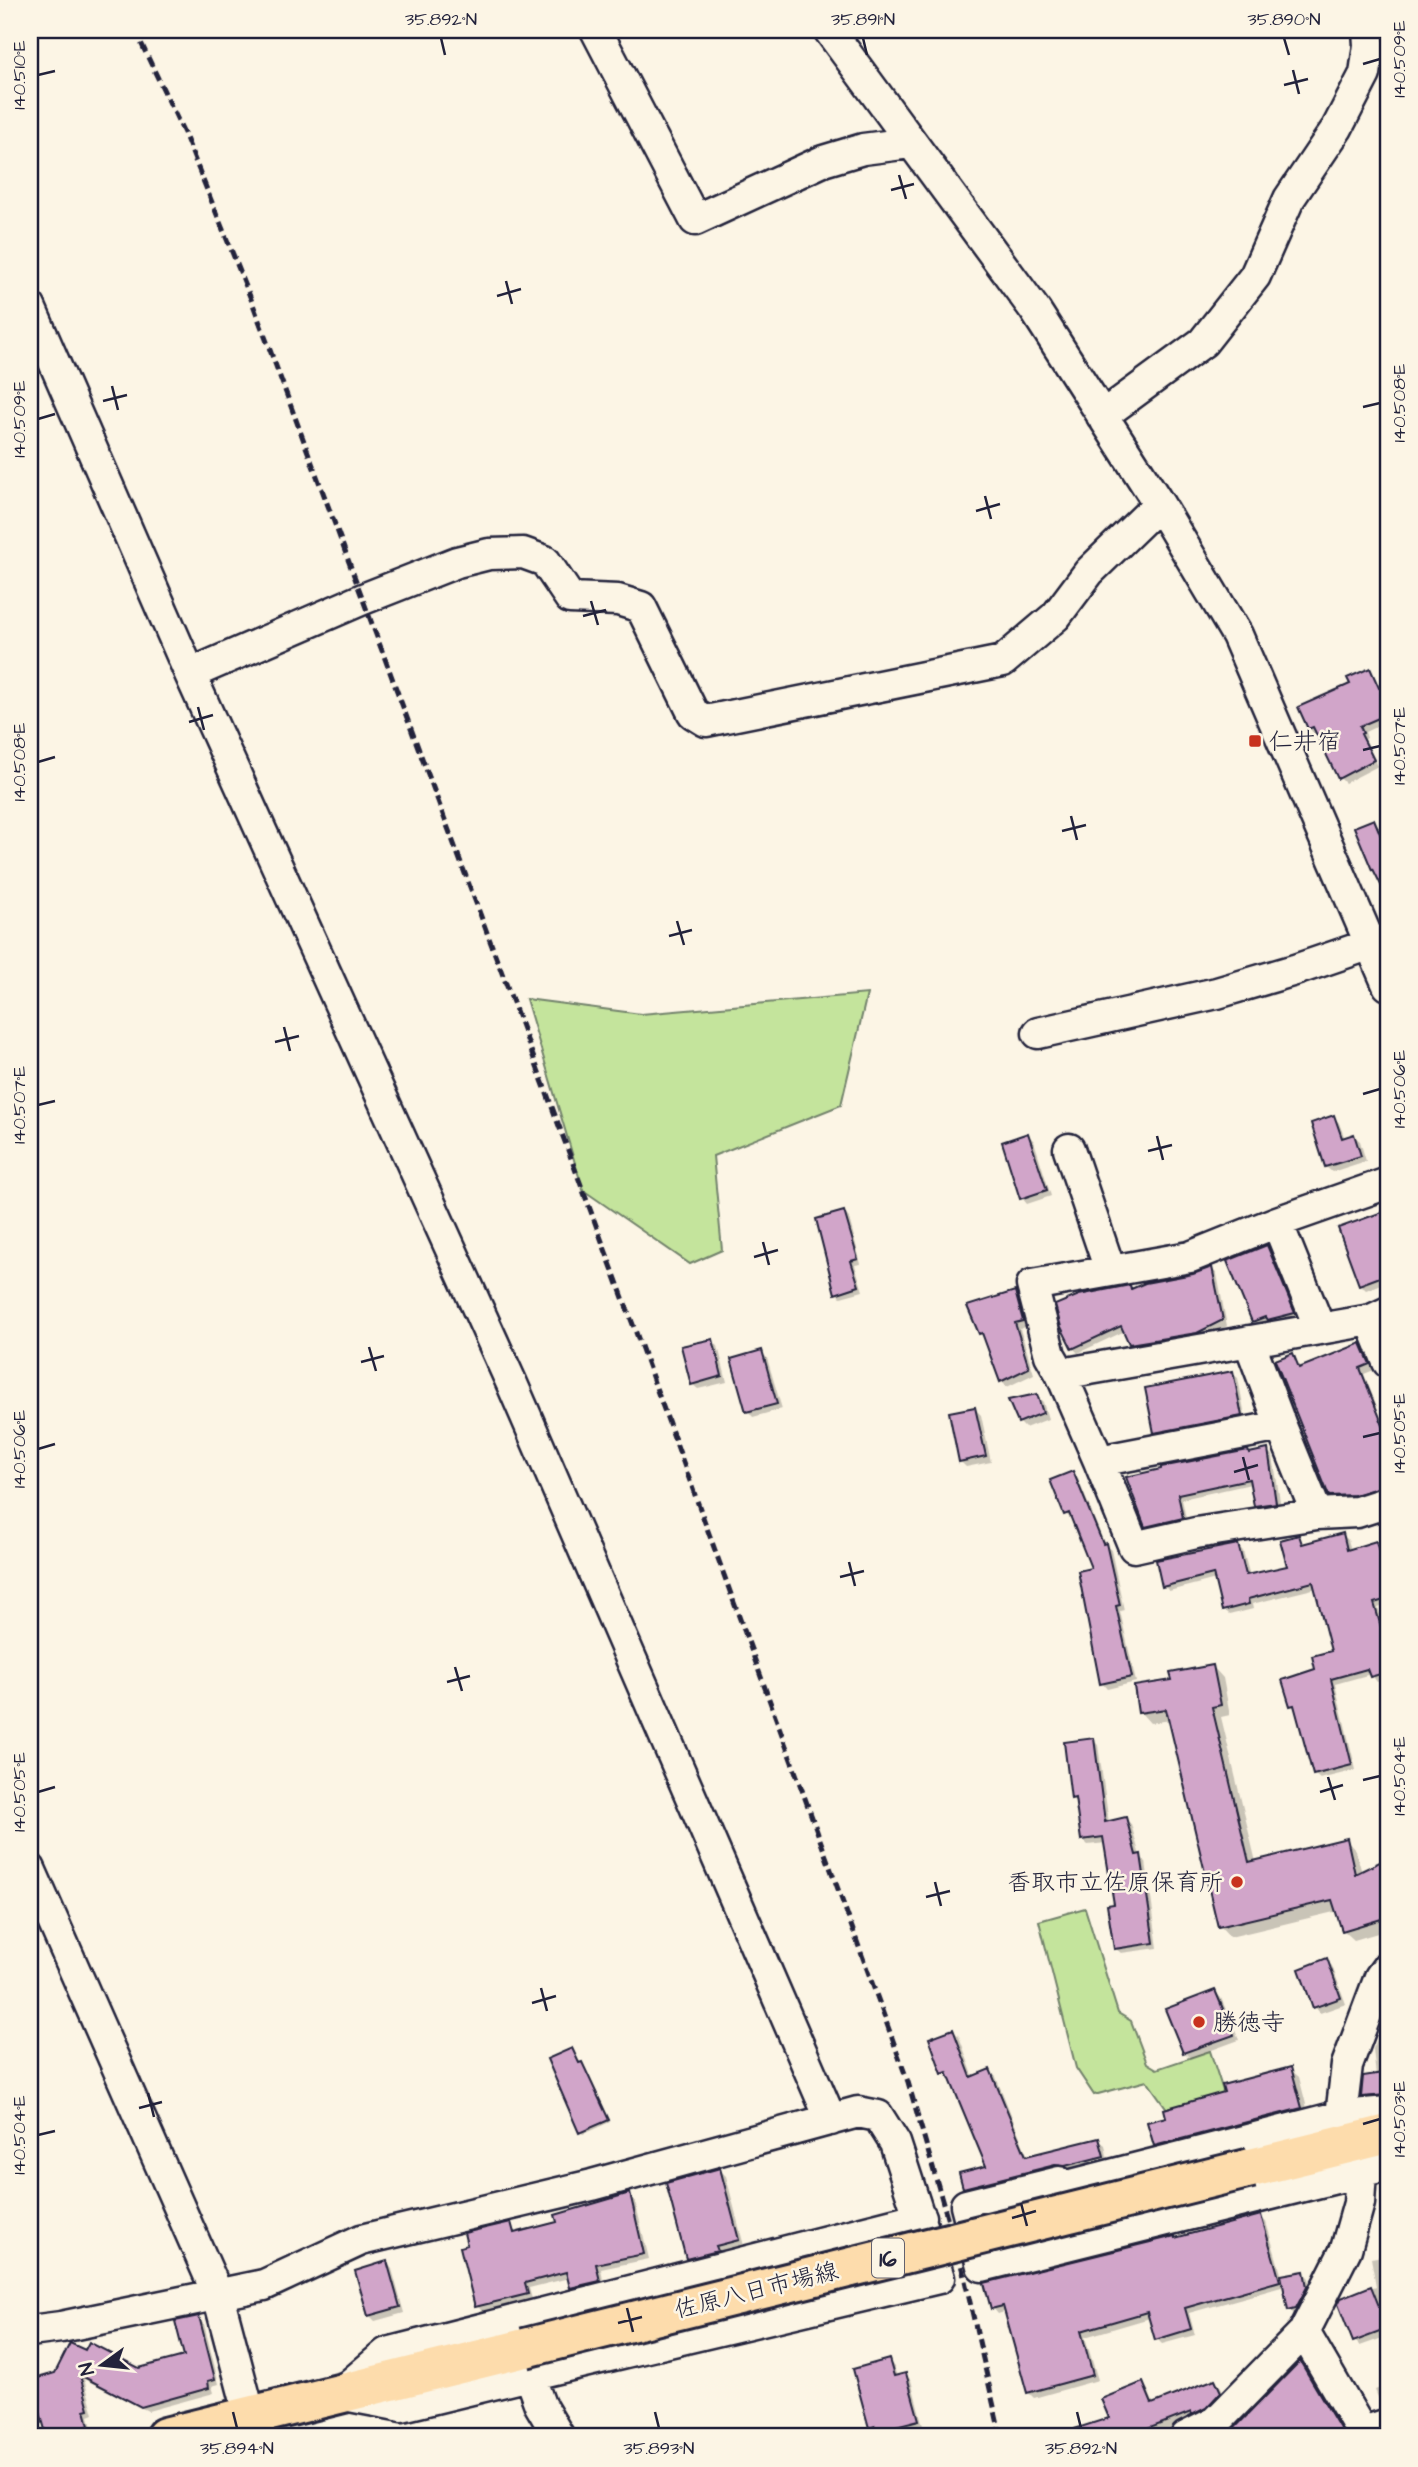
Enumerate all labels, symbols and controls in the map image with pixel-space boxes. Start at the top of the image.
text: 35.892°N [405,7,477,32]
text: 35.891°N [831,7,895,32]
text: 35.890°N [1248,7,1320,32]
text: 140.509°E [1387,20,1412,98]
text: 140.510°E [7,40,32,110]
text: 140.508°E [1387,363,1412,442]
text: 140.509°E [7,380,32,458]
text: 140.507°E [1387,707,1412,785]
text: 140.508°E [7,722,32,801]
place label: 仁井宿 [1269,725,1341,759]
marker: 仁井宿 [1247,733,1263,749]
text: 140.506°E [1387,1049,1412,1128]
text: 140.507°E [7,1066,32,1144]
text: 140.505°E [1387,1393,1412,1473]
text: 140.506°E [7,1409,32,1488]
text: 140.504°E [1387,1736,1412,1816]
text: 140.505°E [7,1752,32,1832]
place label: 香取市立佐原保育所 [1007,1866,1223,1900]
marker: 香取市立佐原保育所 [1229,1874,1245,1890]
place label: 勝徳寺 [1213,2006,1285,2040]
marker: 勝徳寺 [1191,2014,1207,2030]
text: 140.503°E [1387,2081,1412,2157]
text: 140.504°E [7,2095,32,2175]
road number: 16 [872,2238,904,2278]
street label: 佐原八日市場線 [671,2254,842,2328]
north arrow [66,2330,136,2400]
text: N [72,2360,102,2378]
text: 35.894°N [200,2436,274,2461]
text: 35.893°N [624,2436,694,2461]
text: 35.892°N [1045,2436,1117,2461]

